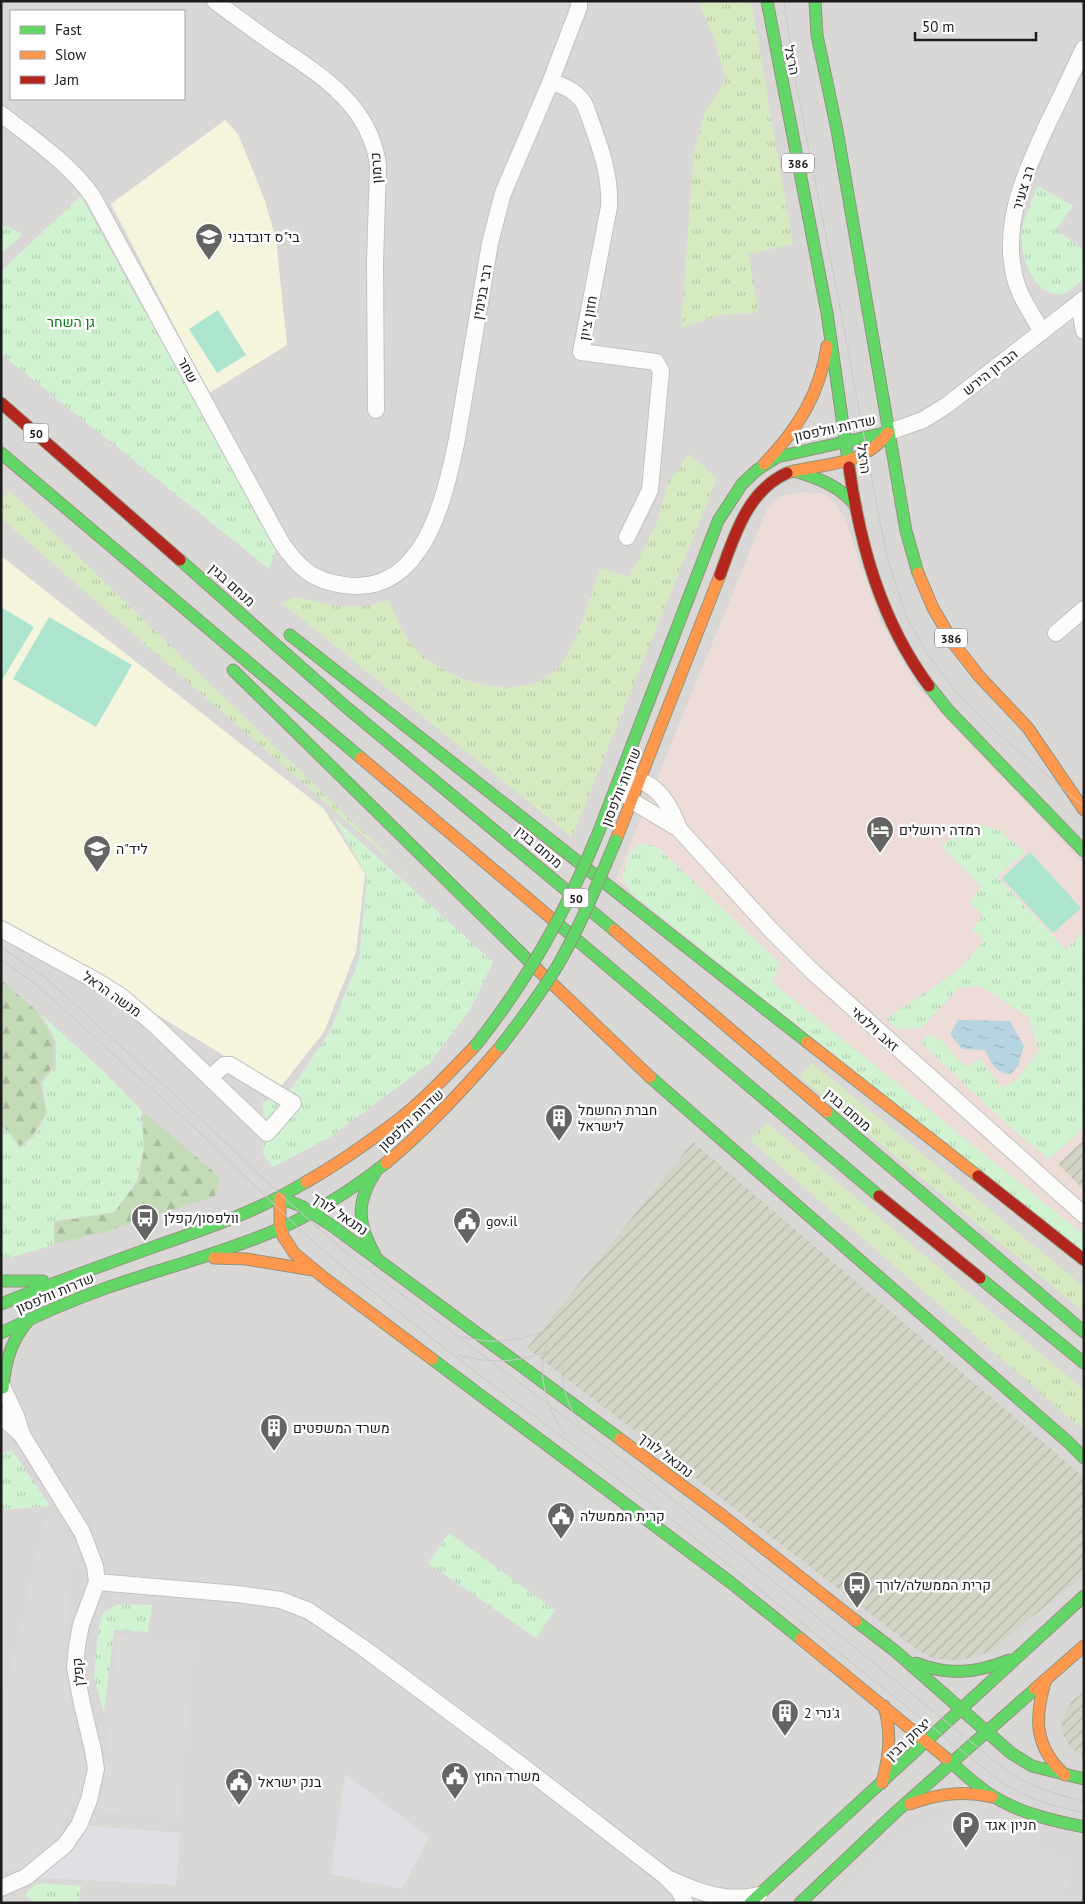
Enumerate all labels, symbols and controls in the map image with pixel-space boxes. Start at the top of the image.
legend [10,10,185,100]
scale bar [915,10,1036,42]
text: 50 m [922,17,955,36]
text: Fast [55,20,82,39]
street label: הרצל [780,43,804,77]
text: Slow [55,45,86,64]
text: Jam [54,70,79,89]
street label: כרמון [366,152,386,184]
road number: 386 [782,154,814,172]
street label: רב צעיר [1008,164,1038,212]
school or university icon: בי"ס דובדבני [194,222,224,261]
place label: בי"ס דובדבני [228,228,300,246]
street label: רבי בנימין [468,263,496,321]
street label: חזון ציון [575,294,601,342]
park label: גן השחר [47,313,95,331]
street label: הברון הירש [959,345,1021,399]
street label: שחר [174,354,202,386]
street label: שדרות וולפסון [792,411,878,445]
road number: 50 [24,423,48,442]
street label: הרצל [853,443,875,475]
street label: מנחם בגין [205,560,259,610]
road number: 386 [935,628,967,648]
street label: שדרות וולפסון [597,745,645,829]
hotel icon: רמדה ירושלים [865,815,895,854]
place label: רמדה ירושלים [899,821,981,839]
street label: מנחם בגין [512,822,566,872]
school or university icon: ליד"ה [82,834,112,873]
place label: ליד"ה [116,840,148,858]
road number: 50 [564,888,588,908]
street label: מנשה הראל [79,967,145,1021]
street label: זאב וילנאי [847,1003,903,1055]
street label: שדרות וולפסון [374,1085,448,1155]
street label: מנחם בגין [821,1085,875,1135]
place label: חברת החשמל לישראל [578,1101,657,1135]
building icon: חברת החשמל לישראל [544,1103,574,1142]
street label: נתנאל לורך [308,1189,372,1239]
bus stop icon: וולפסון/קפלן [130,1203,160,1242]
public building icon: gov.il [452,1206,482,1245]
place label: וולפסון/קפלן [164,1209,239,1227]
place label: gov.il [486,1212,517,1230]
street label: שדרות וולפסון [13,1268,97,1318]
building icon: משרד המשפטים [259,1413,289,1452]
place label: משרד המשפטים [293,1419,390,1437]
street label: נתנאל לורך [635,1429,697,1481]
public building icon: קרית הממשלה [546,1501,576,1540]
place label: קרית הממשלה [580,1507,665,1525]
bus stop icon: קרית הממשלה/לורך [842,1570,872,1609]
place label: קרית הממשלה/לורך [876,1576,991,1594]
street label: קפלן [68,1657,88,1687]
building icon: ג'נרי 2 [770,1698,800,1737]
place label: ג'נרי 2 [804,1704,840,1722]
street label: יצחק רבין [882,1714,934,1764]
public building icon: משרד החוץ [440,1761,470,1800]
public building icon: בנק ישראל [224,1767,254,1806]
place label: משרד החוץ [474,1767,540,1785]
place label: בנק ישראל [258,1773,322,1791]
parking icon: חניון אגד [951,1810,981,1849]
place label: חניון אגד [985,1816,1036,1834]

